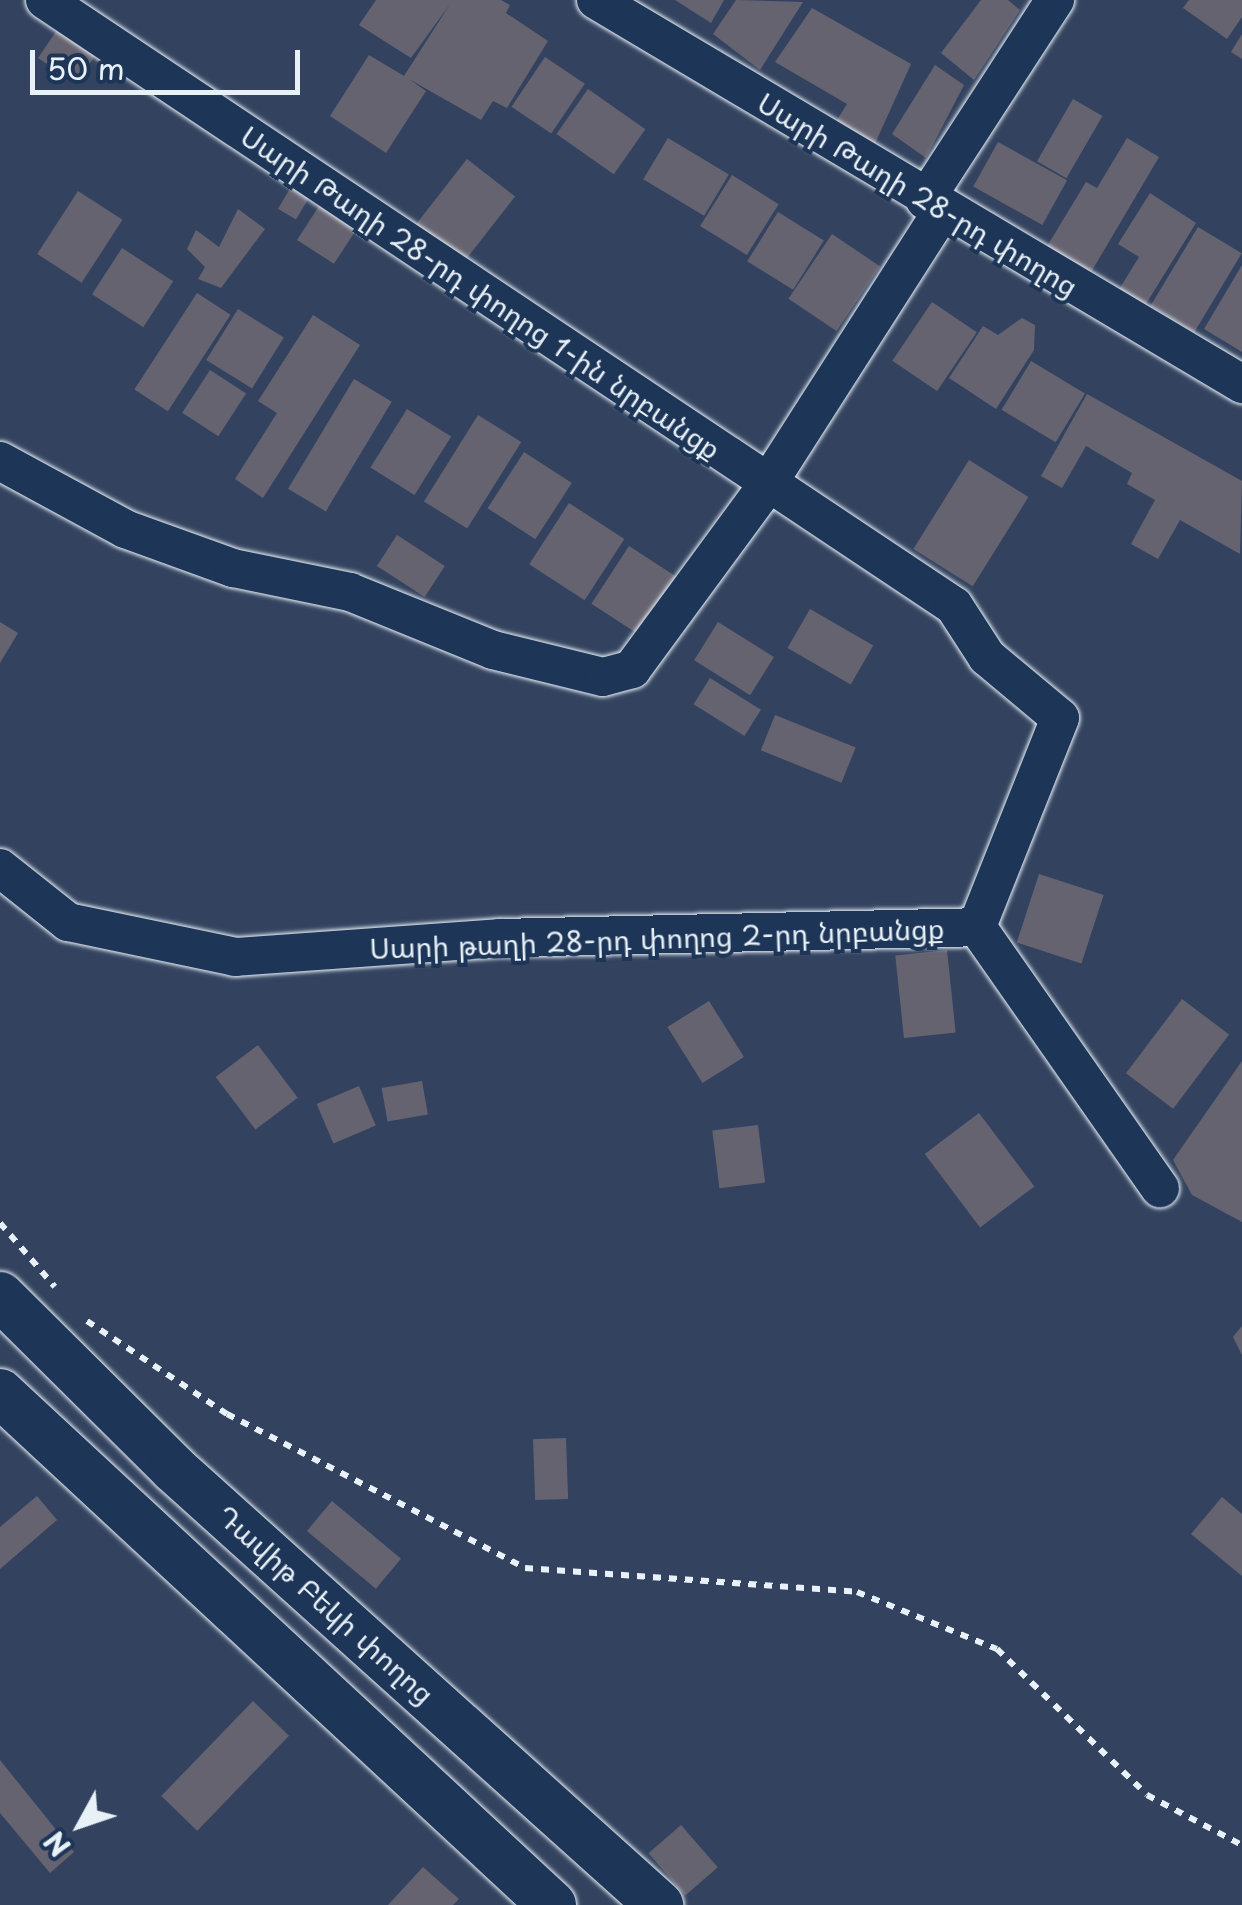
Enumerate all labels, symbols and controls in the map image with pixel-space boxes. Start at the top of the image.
scale bar [35,30,305,92]
text: 50 m [47,45,125,90]
street label: Սարի Թաղի 28-րդ փողոց [752,85,1084,303]
street label: Սարի Թաղի 28-րդ փողոց 1-ին նրբանցք [235,118,727,466]
street label: Սարի թաղի 28-րդ փողոց 2-րդ նրբանցք [369,911,945,965]
street label: Դավիթ Բեկի փողոց [211,1498,441,1710]
north arrow [30,1775,130,1875]
text: N [33,1822,80,1867]

